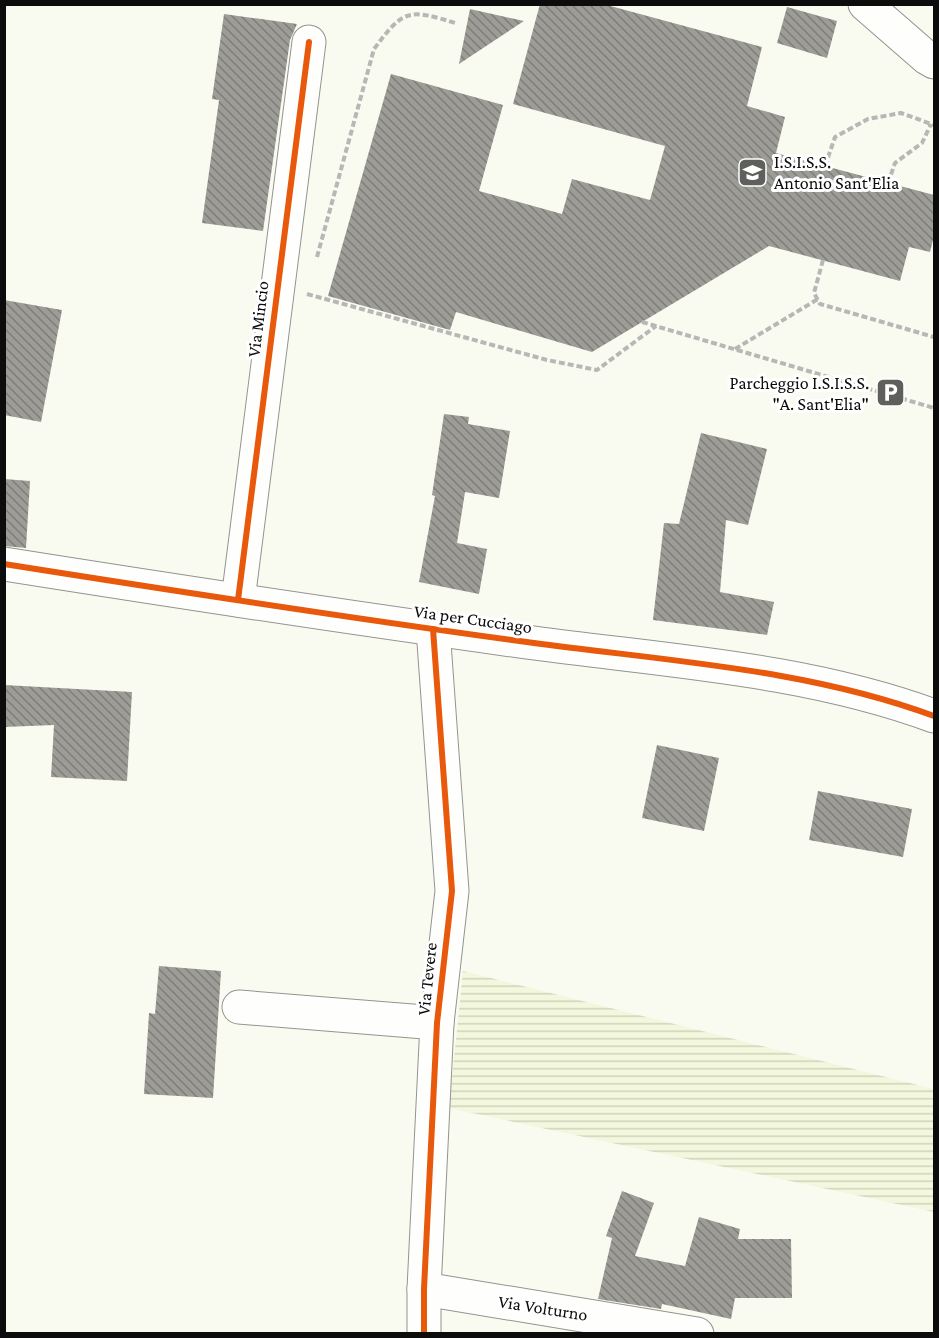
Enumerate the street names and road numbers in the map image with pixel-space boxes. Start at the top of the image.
street label: Via Mincio [243,280,273,358]
street label: Via per Cucciago [413,601,533,637]
street label: Via Tevere [413,941,441,1017]
street label: Via Volturno [497,1291,589,1325]

